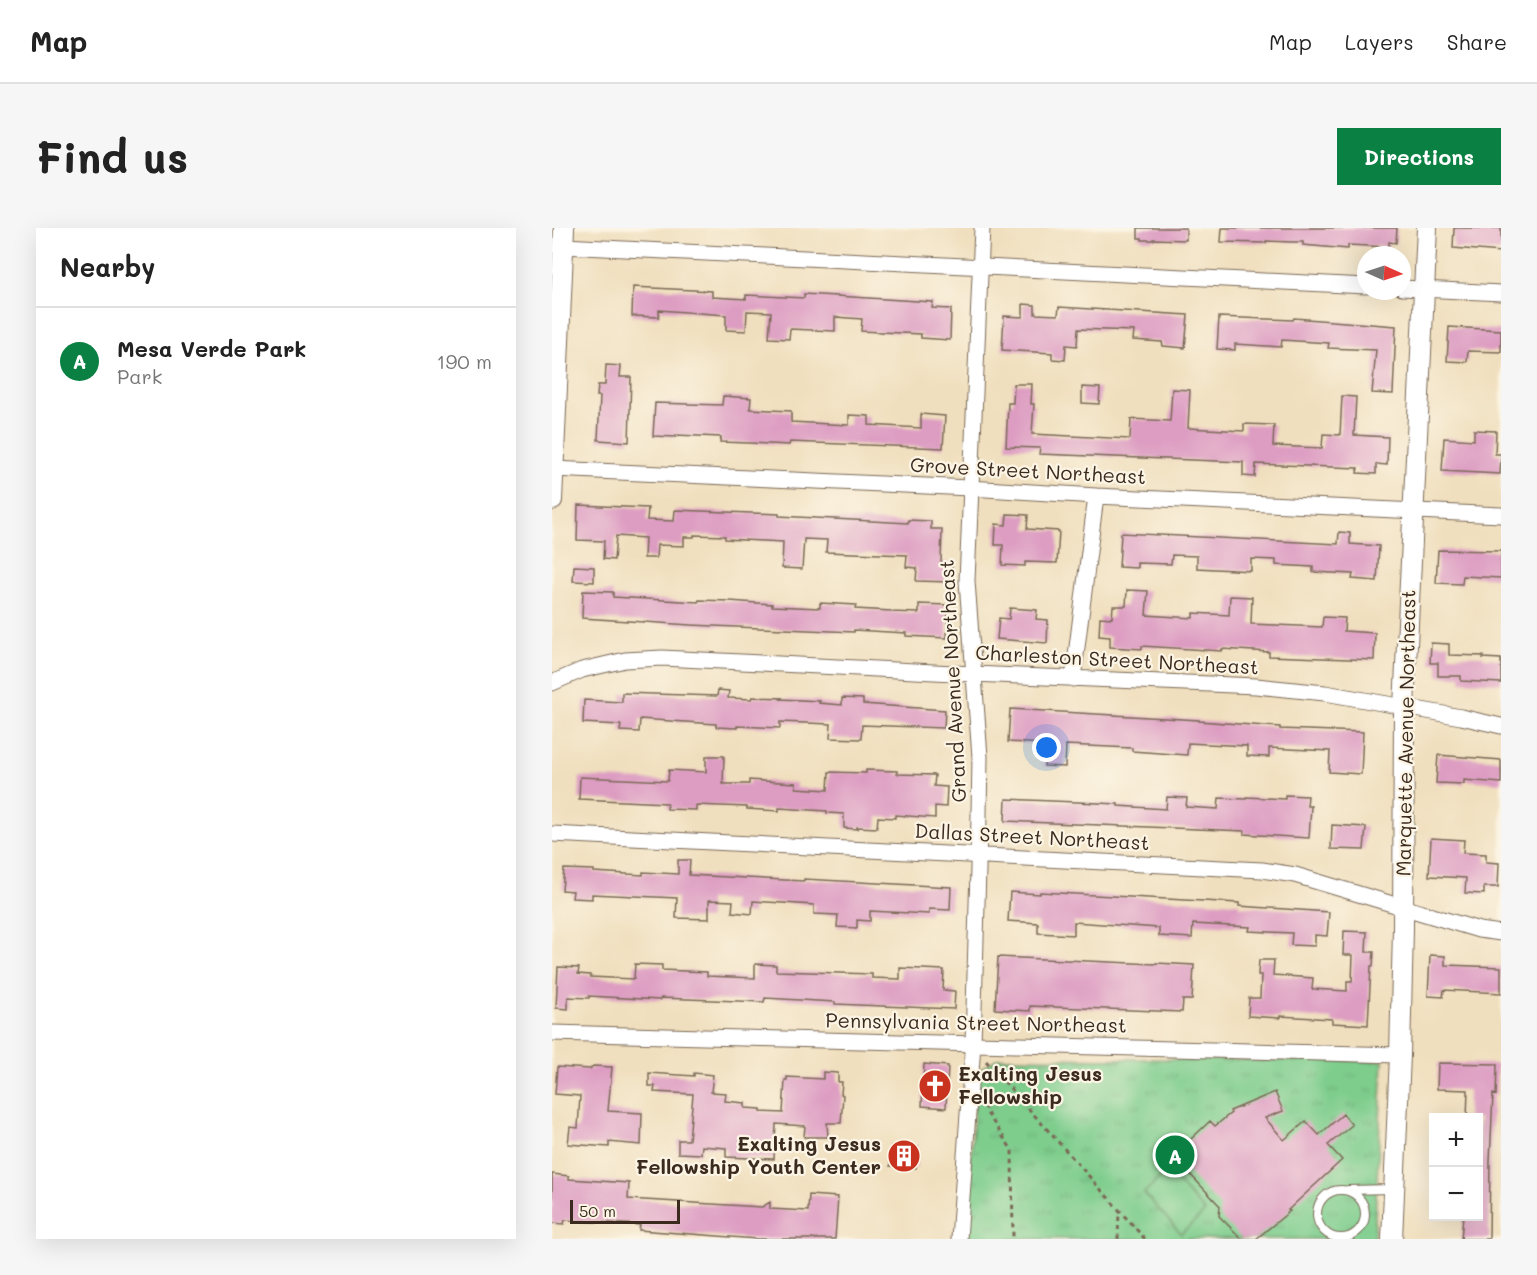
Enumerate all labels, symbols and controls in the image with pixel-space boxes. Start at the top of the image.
text: Map [30,23,87,59]
text: Map [1269,28,1312,55]
text: Layers [1345,28,1414,55]
text: Share [1447,28,1507,55]
button: Directions [1337,128,1501,185]
text: Find us [36,129,188,184]
north arrow [1357,246,1411,300]
text: Nearby [60,250,155,284]
text: Mesa Verde Park [117,334,306,363]
text: A [73,348,86,374]
text: 190 m [437,348,492,374]
text: Park [117,363,162,389]
street label: Grove Street Northeast [909,451,1147,489]
street label: Grand Avenue Northeast [933,559,971,803]
street label: Marquette Avenue Northeast [1390,589,1420,877]
street label: Charleston Street Northeast [975,639,1259,679]
your location [1032,733,1061,762]
street label: Dallas Street Northeast [914,817,1150,855]
street label: Pennsylvania Street Northeast [825,1006,1127,1038]
place label: Exalting Jesus Fellowship [958,1060,1102,1109]
church icon: Exalting Jesus Fellowship [917,1068,953,1104]
map controls [1429,1113,1483,1221]
button: + [1429,1113,1483,1167]
place label: Exalting Jesus Fellowship Youth Center [636,1130,881,1179]
pin: A [1156,1132,1194,1178]
building icon: Exalting Jesus Fellowship Youth Center [886,1138,922,1174]
button: − [1429,1167,1483,1221]
scale bar [570,1197,680,1224]
text: 50 m [579,1200,616,1221]

